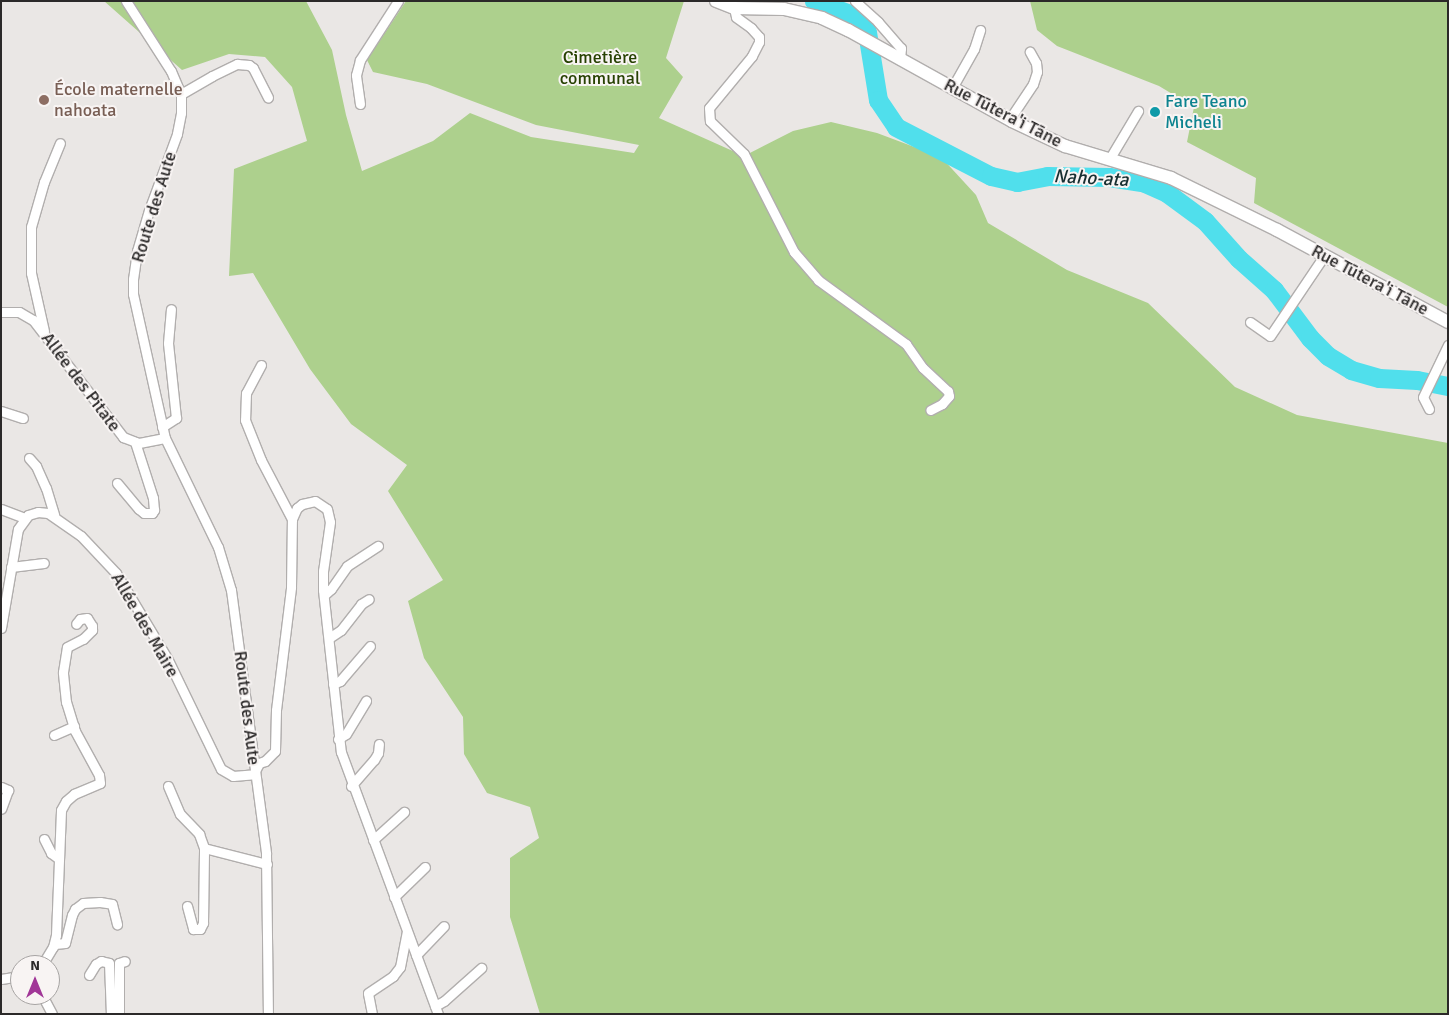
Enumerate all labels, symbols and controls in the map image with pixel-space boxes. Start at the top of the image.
park label: Cimetière communal [560,47,640,90]
street label: Rue Tūtera'i Tāne [940,74,1066,152]
place label: École maternelle nahoata [54,79,183,122]
place label: Fare Teano Micheli [1165,91,1247,134]
marker: École maternelle nahoata [38,94,50,106]
marker: Fare Teano Micheli [1149,106,1161,118]
street label: Route des Aute [127,149,181,265]
water label: Naho-ata [1053,166,1129,192]
street label: Rue Tūtera'i Tāne [1308,240,1432,320]
street label: Allée des Pitate [37,328,125,436]
street label: Allée des Maire [106,569,184,681]
street label: Route des Aute [229,650,265,766]
north arrow [10,955,60,1005]
text: N [30,957,40,974]

